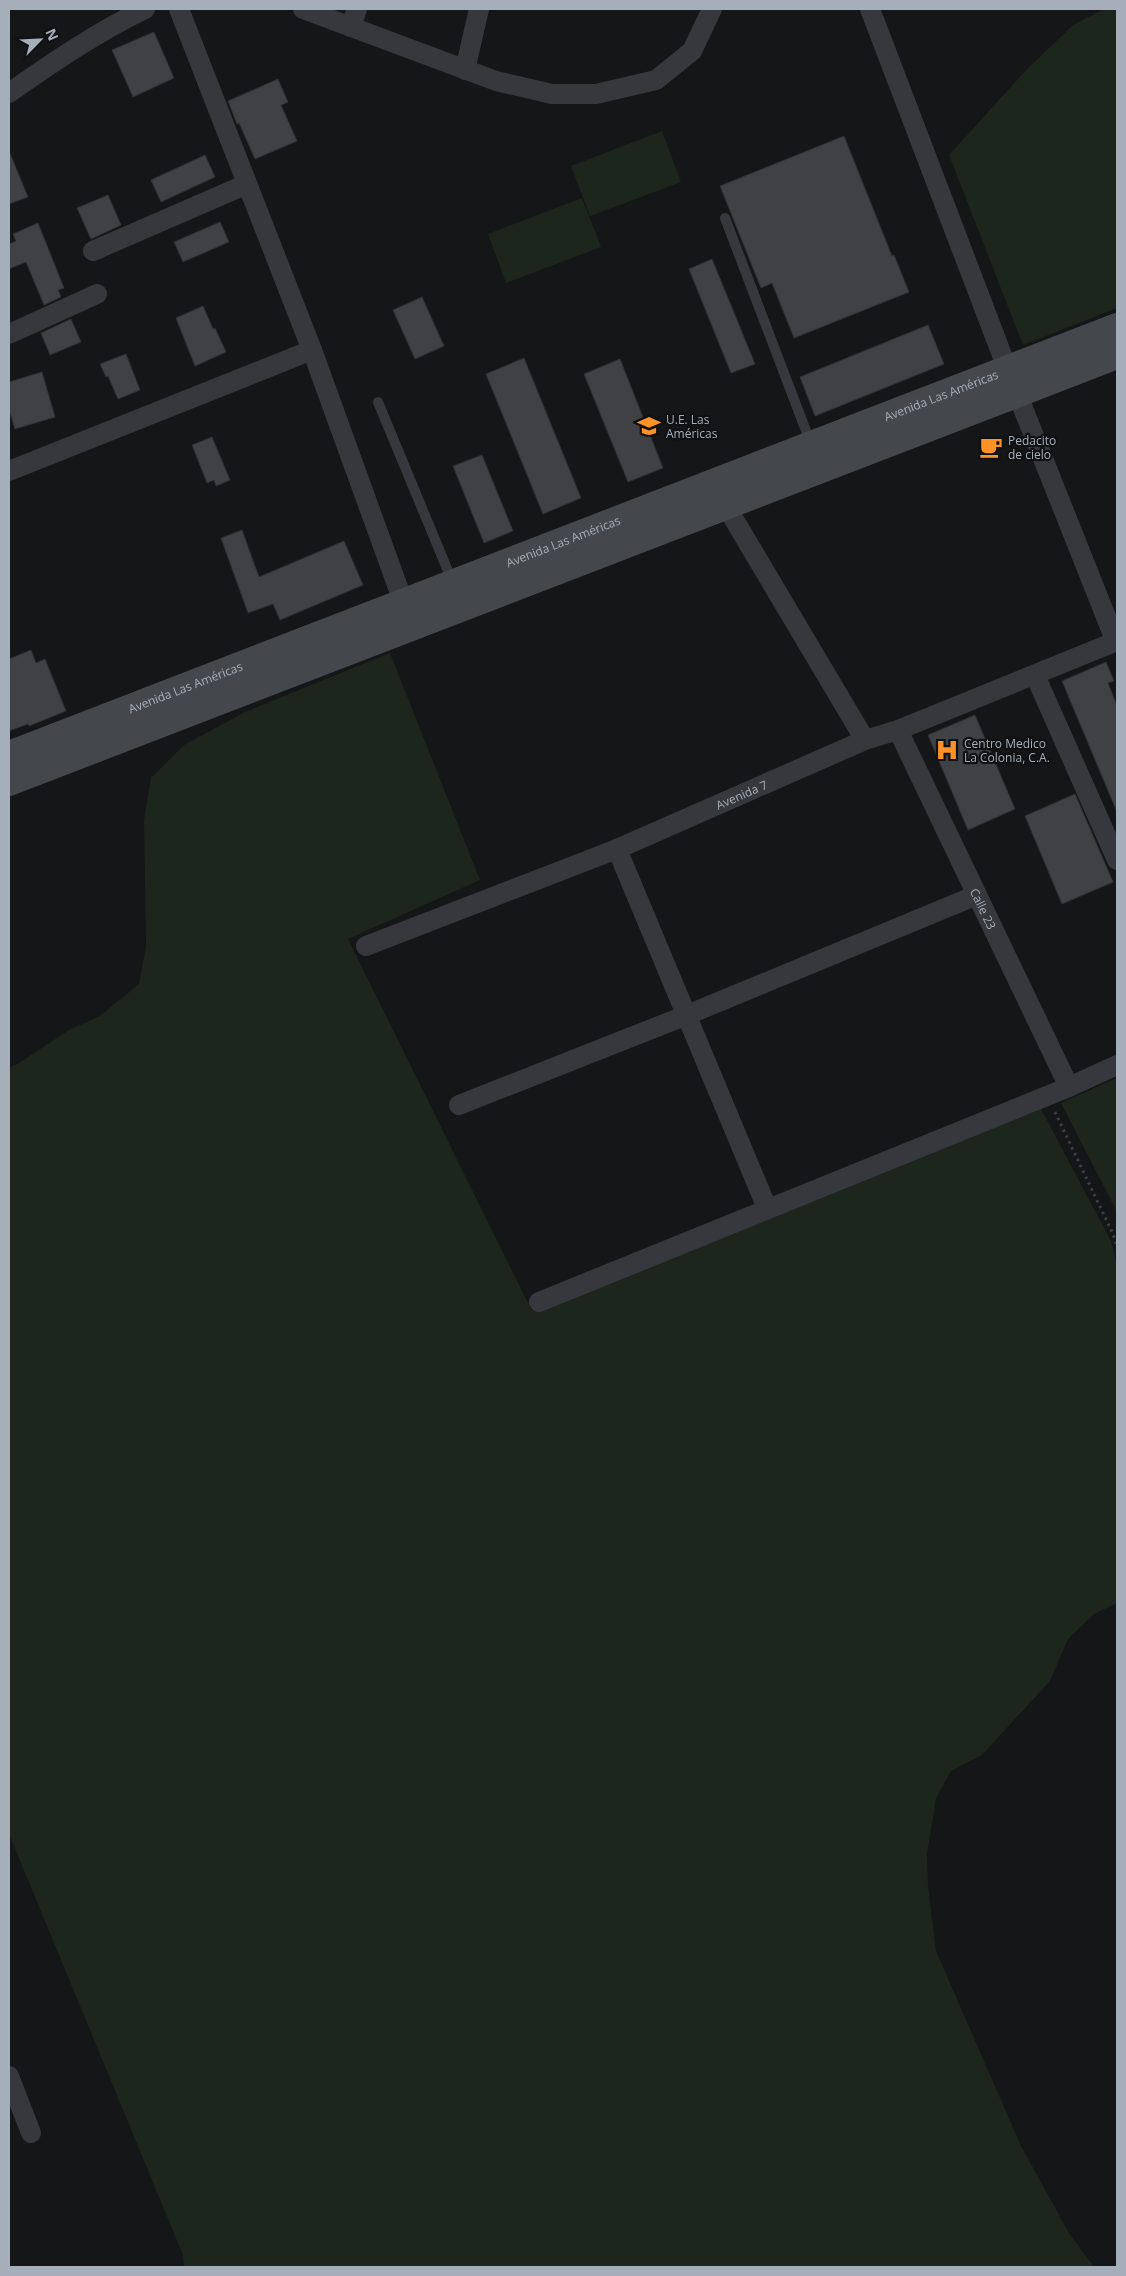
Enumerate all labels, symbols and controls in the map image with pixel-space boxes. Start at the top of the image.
north arrow [15,15,65,65]
text: N [41,25,63,44]
street label: Avenida Las Américas [881,365,1001,425]
place label: U.E. Las Américas [666,411,718,442]
school or university icon: U.E. Las Américas [636,413,662,439]
place label: Pedacito de cielo [1008,432,1056,463]
cafe icon: Pedacito de cielo [978,434,1004,460]
street label: Avenida Las Américas [504,511,623,571]
street label: Avenida Las Américas [126,657,245,717]
place label: Centro Medico La Colonia, C.A. [964,735,1050,766]
hospital icon: Centro Medico La Colonia, C.A. [934,737,960,763]
street label: Avenida 7 [713,775,770,813]
street label: Calle 23 [966,885,1001,932]

